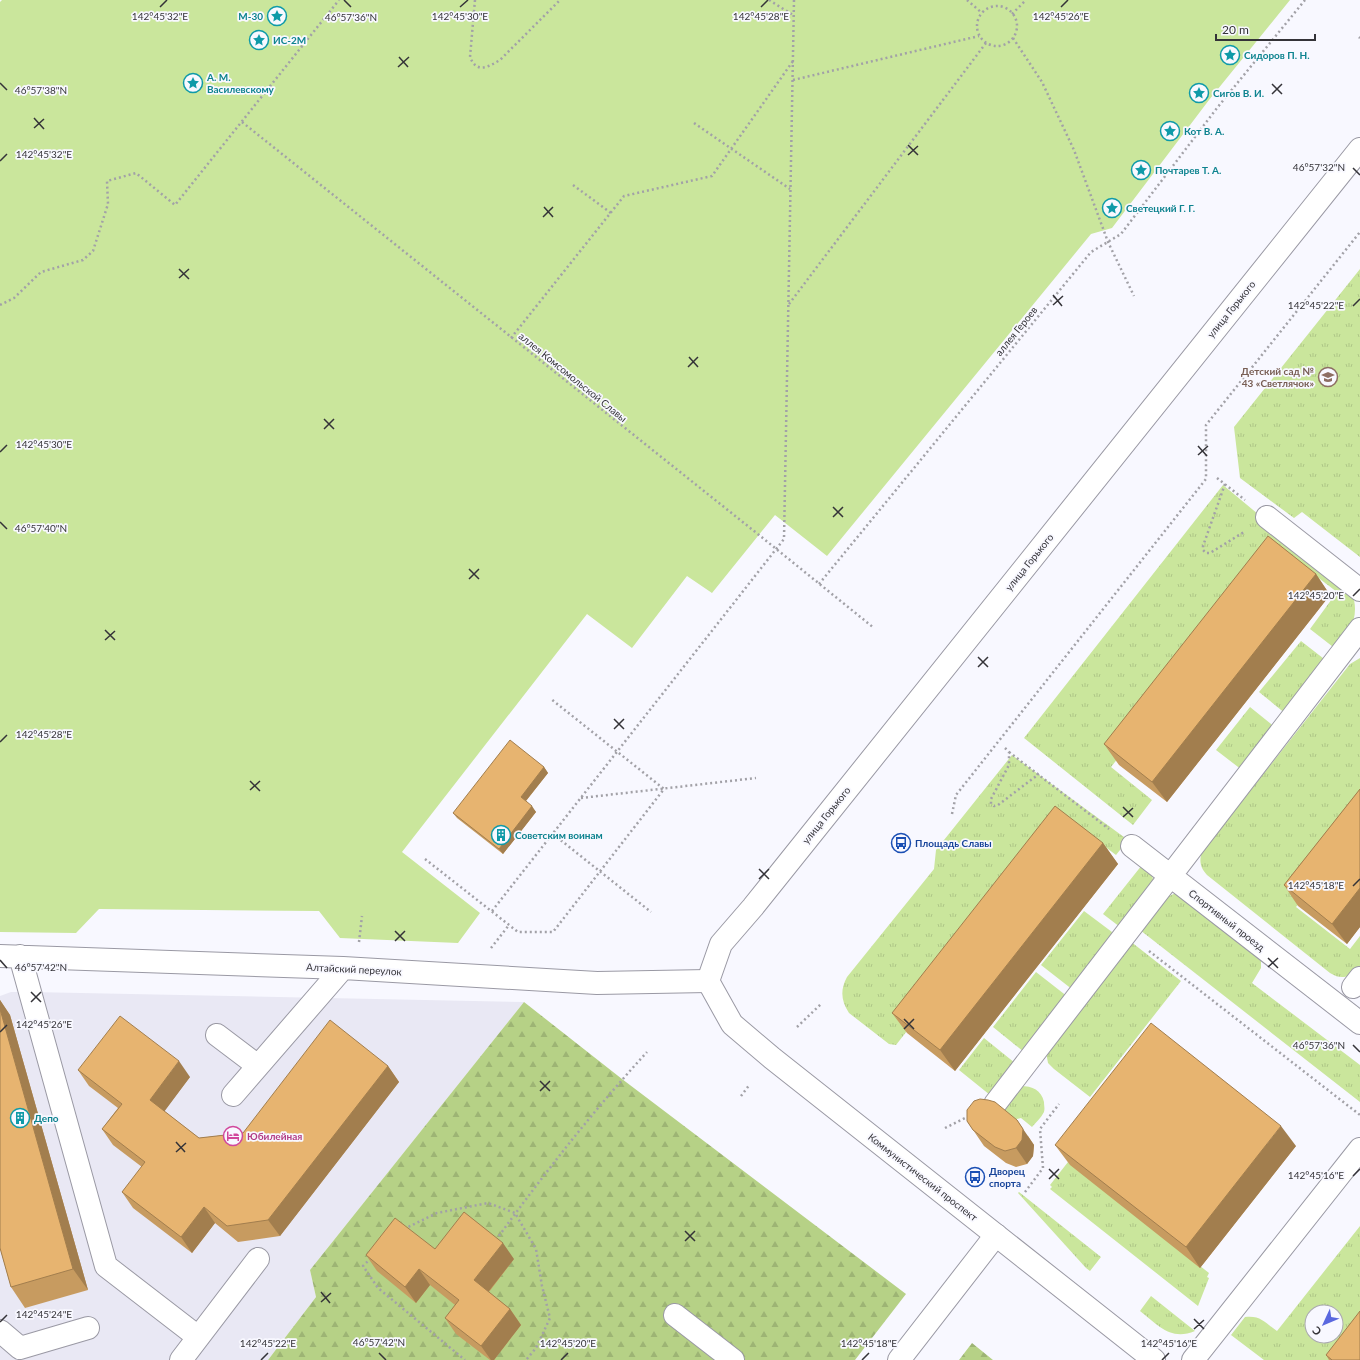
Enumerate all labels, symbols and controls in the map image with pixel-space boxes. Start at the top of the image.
place icon: М-30 [266,5,288,27]
text: 142°45'32"E [132,10,188,22]
place label: М-30 [238,10,263,22]
text: 142°45'30"E [432,10,488,22]
text: 142°45'28"E [733,10,789,22]
text: 142°45'26"E [1033,10,1089,22]
text: 46°57'36"N [325,11,377,23]
scale bar [1216,16,1315,42]
text: 20 m [1222,22,1249,37]
place icon: ИС-2М [248,29,270,51]
place label: ИС-2М [273,34,306,46]
place icon: Сидоров П. Н. [1219,44,1241,66]
place label: Сидоров П. Н. [1244,49,1310,61]
place label: А. М. Василевскому [206,71,275,95]
place icon: А. М. Василевскому [182,72,204,94]
place icon: Сигов В. И. [1188,82,1210,104]
text: 46°57'38"N [15,84,67,96]
place label: Сигов В. И. [1213,87,1264,99]
place icon: Кот В. А. [1159,120,1181,142]
place label: Кот В. А. [1184,125,1224,137]
text: 142°45'32"E [16,148,72,160]
place icon: Почтарев Т. А. [1130,159,1152,181]
text: 46°57'32"N [1293,161,1345,173]
place label: Почтарев Т. А. [1155,164,1221,176]
place icon: Светецкий Г. Г. [1101,197,1123,219]
place label: Светецкий Г. Г. [1126,202,1195,214]
street label: улица Горького [1204,278,1258,340]
text: 142°45'22"E [1288,299,1344,311]
street label: аллея Героев [992,304,1040,358]
street label: аллея Комсомольской Славы [517,330,629,424]
place label: Детский сад № 43 «Светлячок» [1241,365,1314,389]
school or university icon: Детский сад № 43 «Светлячок» [1317,366,1339,388]
text: 142°45'30"E [16,438,72,450]
text: 46°57'40"N [15,522,67,534]
street label: улица Горького [1002,531,1056,593]
text: 142°45'20"E [1288,589,1344,601]
text: 142°45'28"E [16,728,72,740]
street label: улица Горького [799,784,853,846]
building icon: Советским воинам [490,824,512,846]
place label: Советским воинам [515,829,603,841]
bus stop icon: Площадь Славы [890,832,912,854]
place label: Площадь Славы [915,837,992,849]
text: 142°45'18"E [1288,879,1344,891]
street label: Спортивный проезд [1187,887,1267,953]
text: 46°57'42"N [15,961,67,973]
street label: Алтайский переулок [306,961,403,978]
text: 142°45'26"E [16,1018,72,1030]
text: 46°57'36"N [1293,1039,1345,1051]
building icon: Депо [9,1107,31,1129]
place label: Депо [34,1112,59,1124]
hotel icon: Юбилейная [222,1125,244,1147]
place label: Юбилейная [247,1130,302,1142]
street label: Коммунистический проспект [866,1131,980,1223]
place label: Дворец спорта [989,1165,1026,1189]
bus stop icon: Дворец спорта [964,1166,986,1188]
text: 142°45'16"E [1288,1169,1344,1181]
north arrow [1304,1304,1344,1344]
text: 142°45'24"E [16,1308,72,1320]
text: С [1309,1324,1324,1338]
text: 46°57'42"N [353,1336,405,1348]
text: 142°45'22"E [240,1337,296,1349]
text: 142°45'20"E [540,1337,596,1349]
text: 142°45'18"E [841,1337,897,1349]
text: 142°45'16"E [1141,1337,1197,1349]

